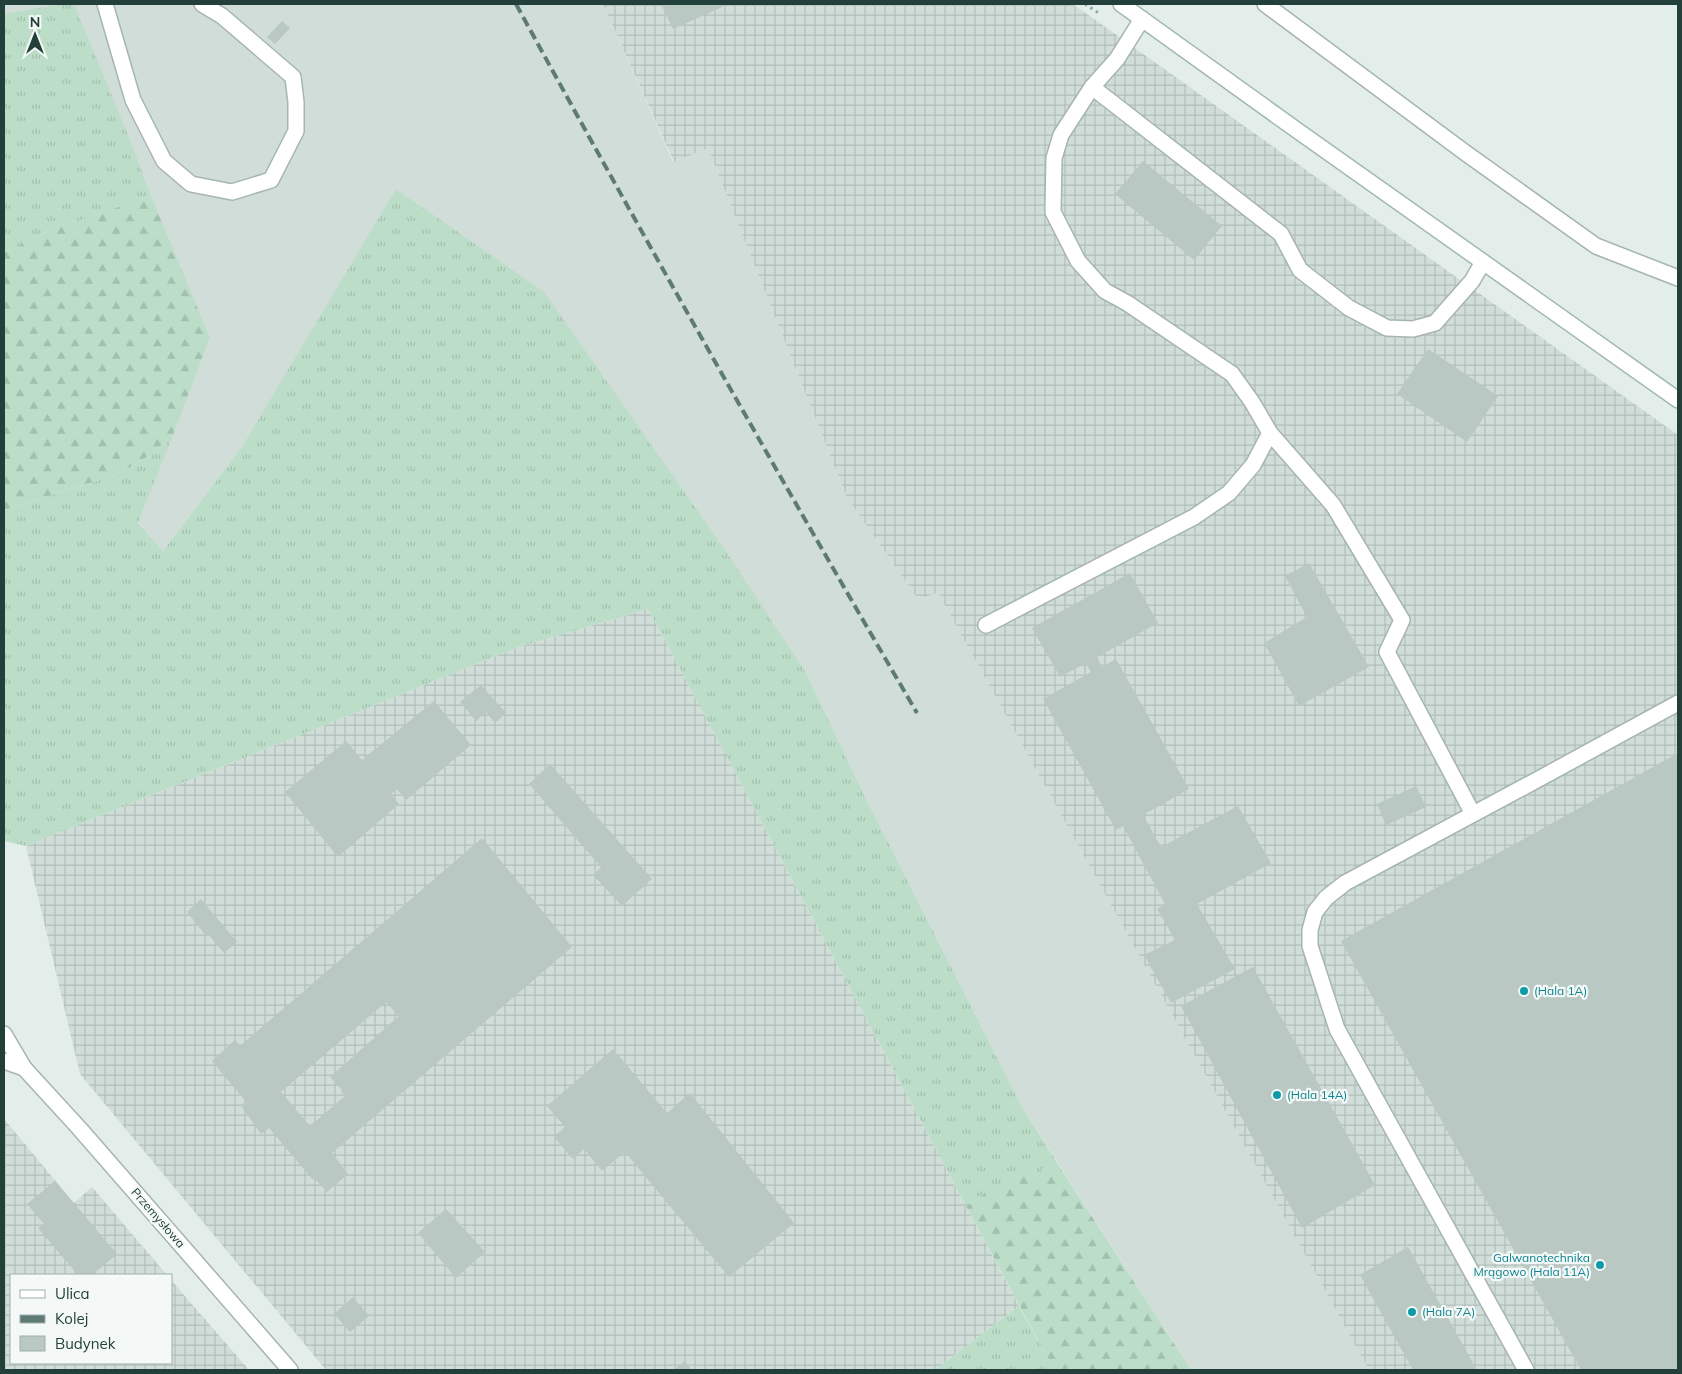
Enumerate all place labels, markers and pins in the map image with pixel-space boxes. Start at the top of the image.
place label: (Hala 1A) [1534,983,1587,998]
marker: (Hala 1A) [1518,985,1530,997]
place label: (Hala 14A) [1287,1087,1347,1102]
marker: (Hala 14A) [1271,1089,1283,1101]
place label: Galwanotechnika Mrągowo (Hala 11A) [1473,1250,1590,1279]
marker: Galwanotechnika Mrągowo (Hala 11A) [1594,1259,1606,1271]
place label: (Hala 7A) [1422,1304,1475,1319]
marker: (Hala 7A) [1406,1306,1418,1318]

